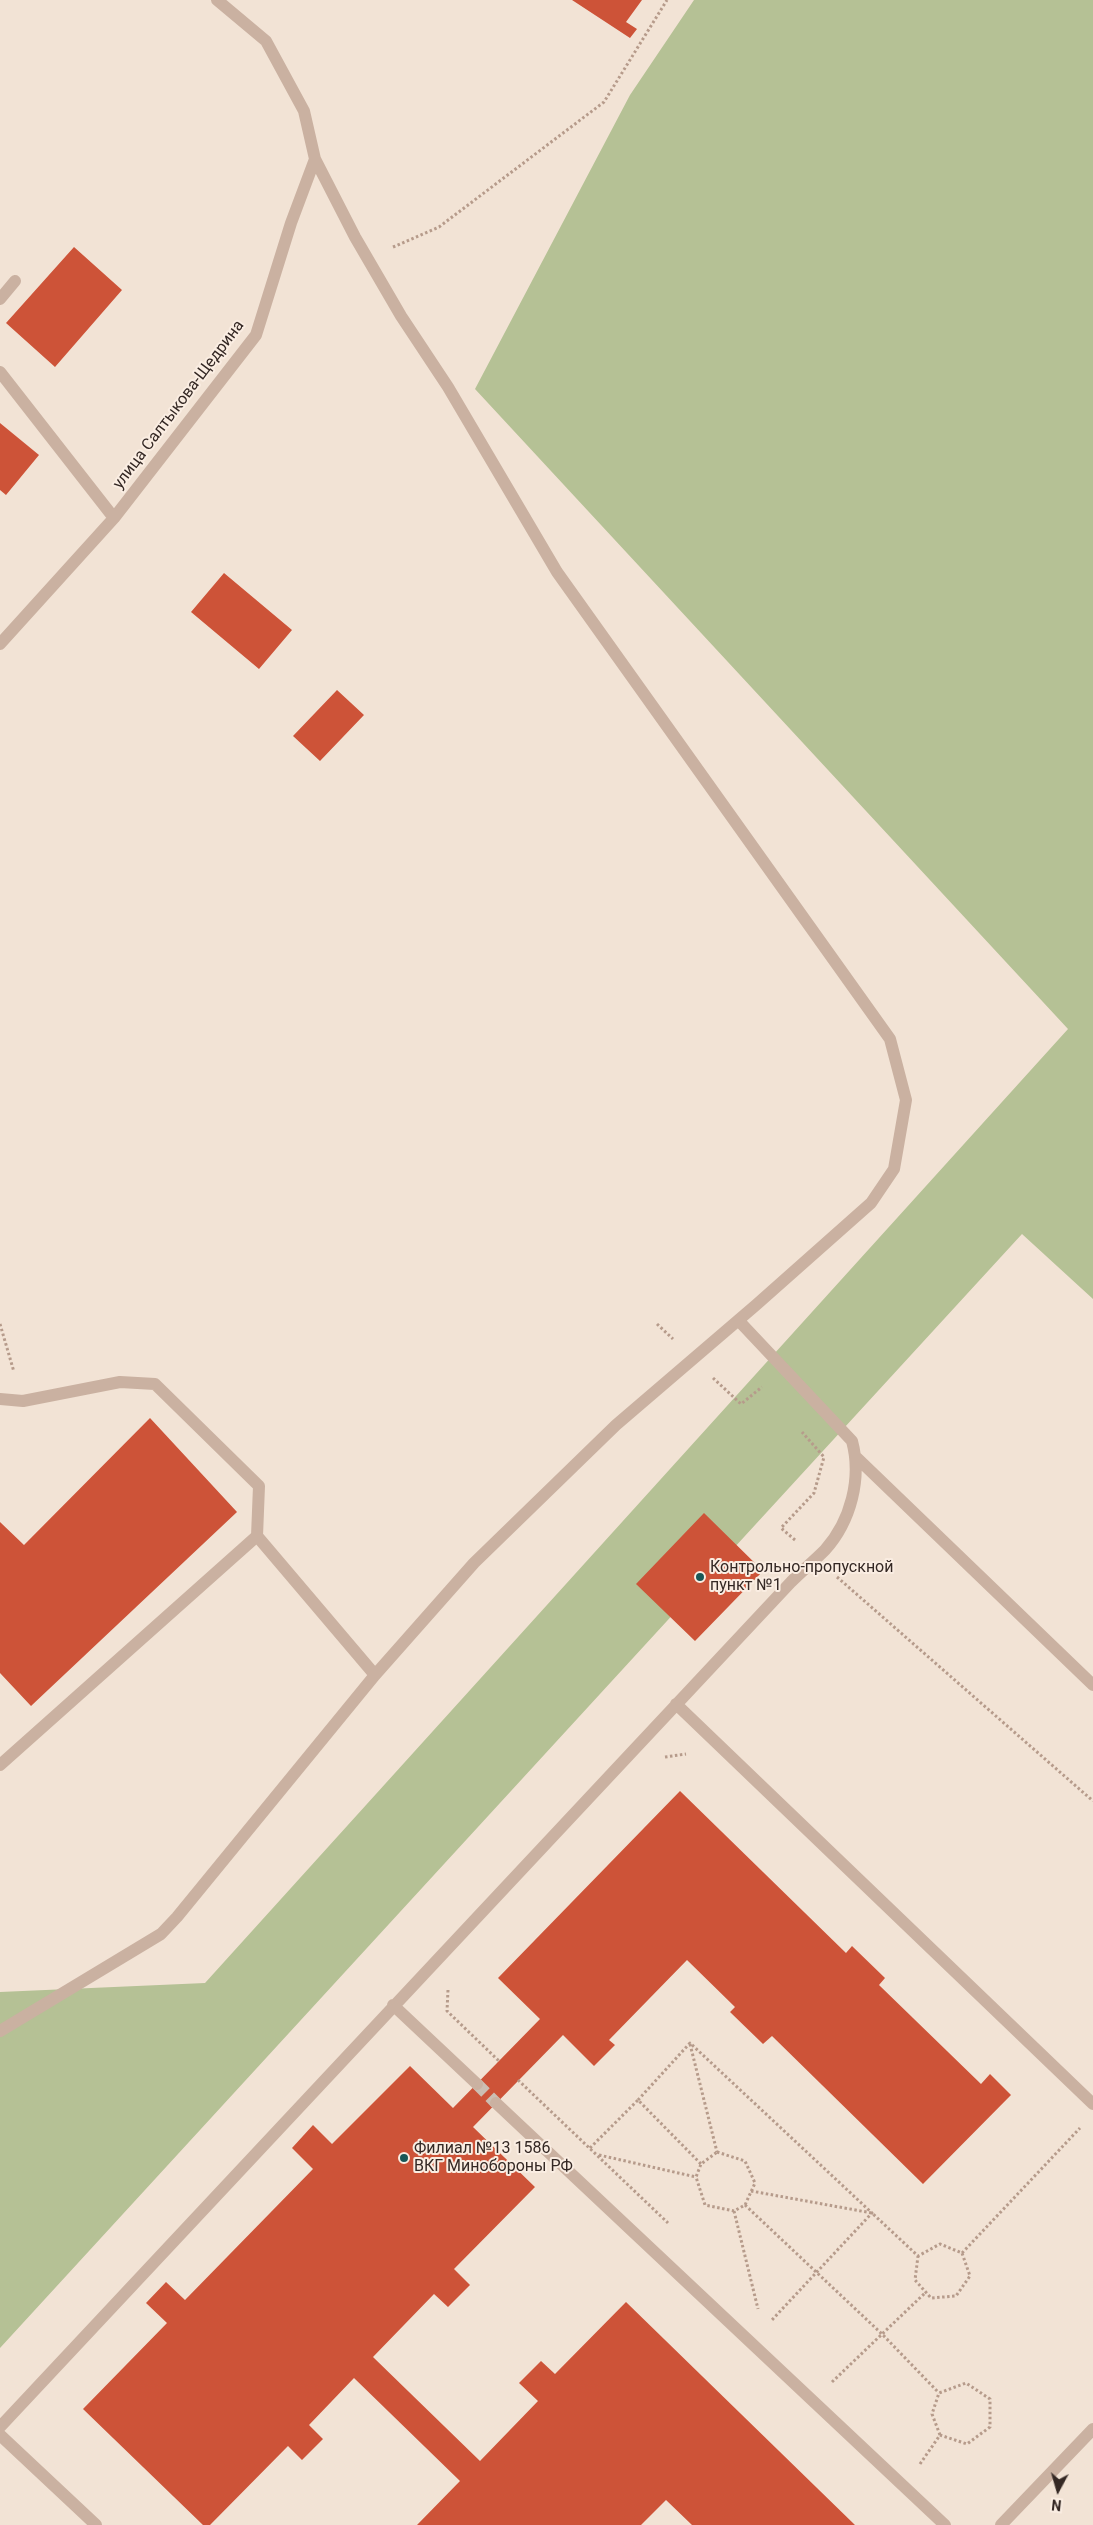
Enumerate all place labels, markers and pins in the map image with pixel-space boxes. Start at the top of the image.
place label: Контрольно-пропускной пункт №1 [710,1558,893,1596]
marker: Контрольно-пропускной пункт №1 [694,1571,706,1583]
place label: Филиал №13 1586 ВКГ Минобороны РФ [414,2139,573,2177]
marker: Филиал №13 1586 ВКГ Минобороны РФ [398,2152,410,2164]

